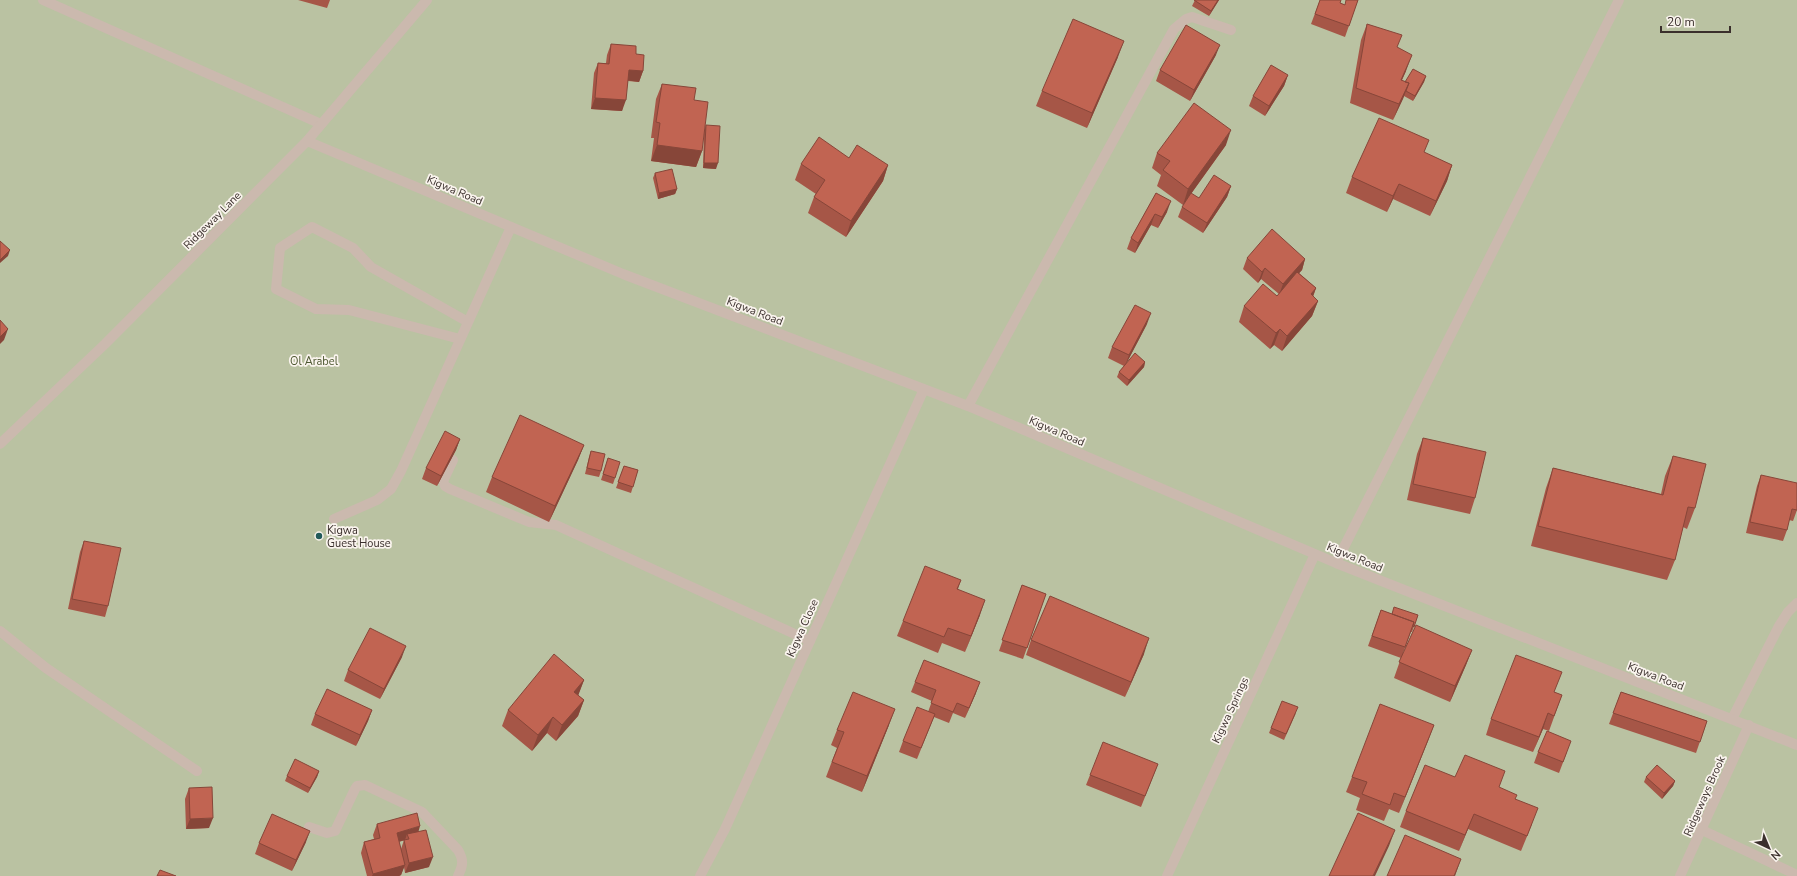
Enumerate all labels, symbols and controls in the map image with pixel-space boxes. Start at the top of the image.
scale bar [1661,8,1730,34]
text: 20 m [1667,14,1695,30]
street label: Kigwa Road [425,172,485,209]
street label: Ridgeway Lane [180,188,245,252]
street label: Kigwa Road [724,294,785,329]
park label: Ol Arabel [290,354,339,369]
street label: Kigwa Road [1027,413,1087,450]
place label: Kigwa Guest House [327,523,391,551]
marker: Kigwa Guest House [314,531,324,541]
street label: Kigwa Road [1325,539,1385,576]
street label: Kigwa Close [783,597,822,659]
street label: Kigwa Road [1625,659,1686,694]
street label: Kigwa Springs [1209,675,1252,746]
street label: Ridgeways Brook [1680,753,1729,839]
north arrow [1749,828,1789,868]
text: N [1767,847,1784,863]

